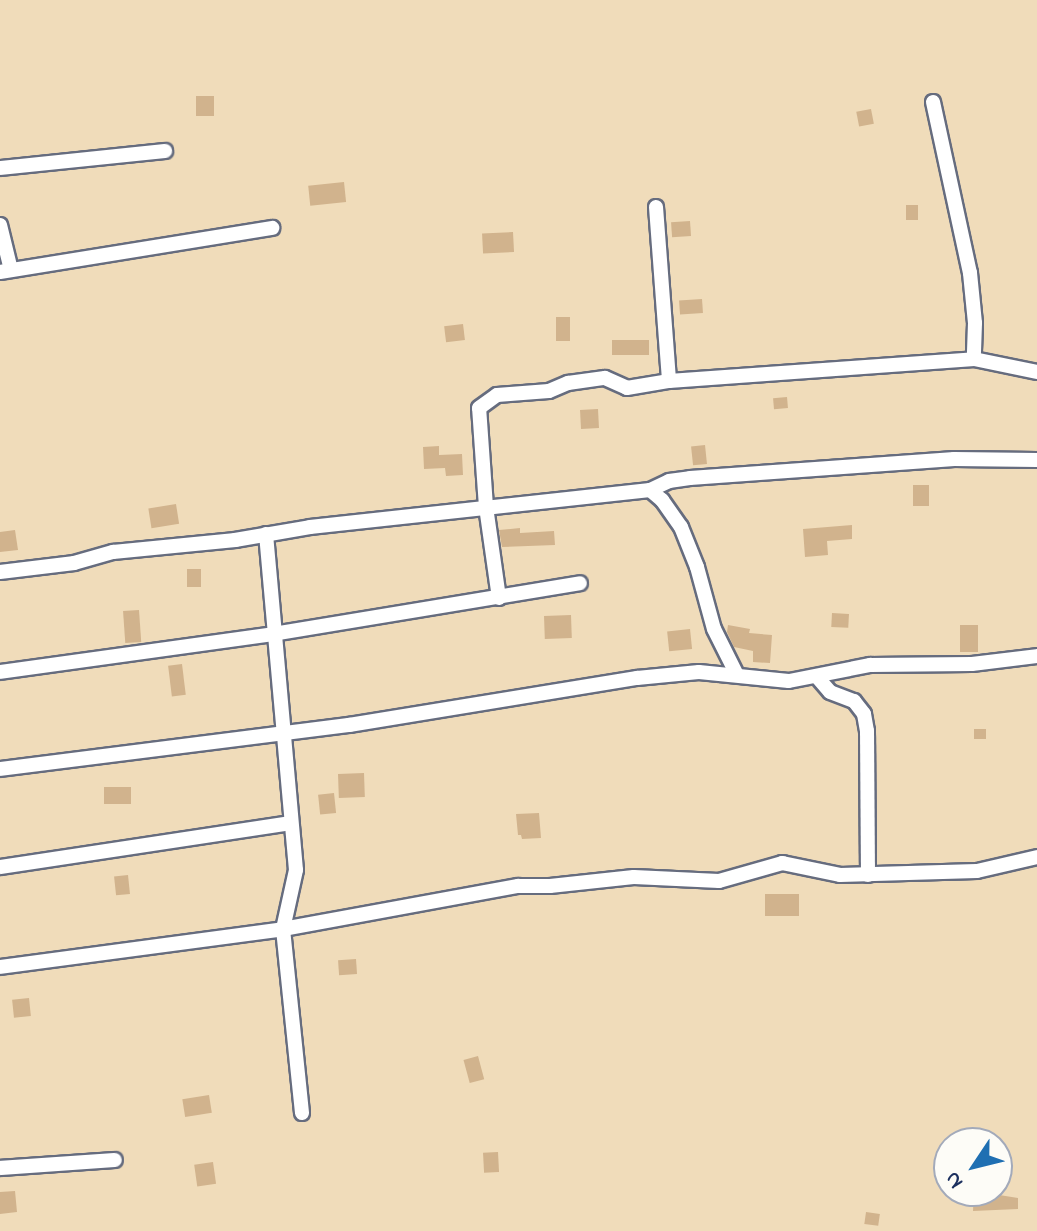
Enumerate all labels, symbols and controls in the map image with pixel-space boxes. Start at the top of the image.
north arrow [933,1127,1013,1207]
text: N [938,1164,972,1195]

